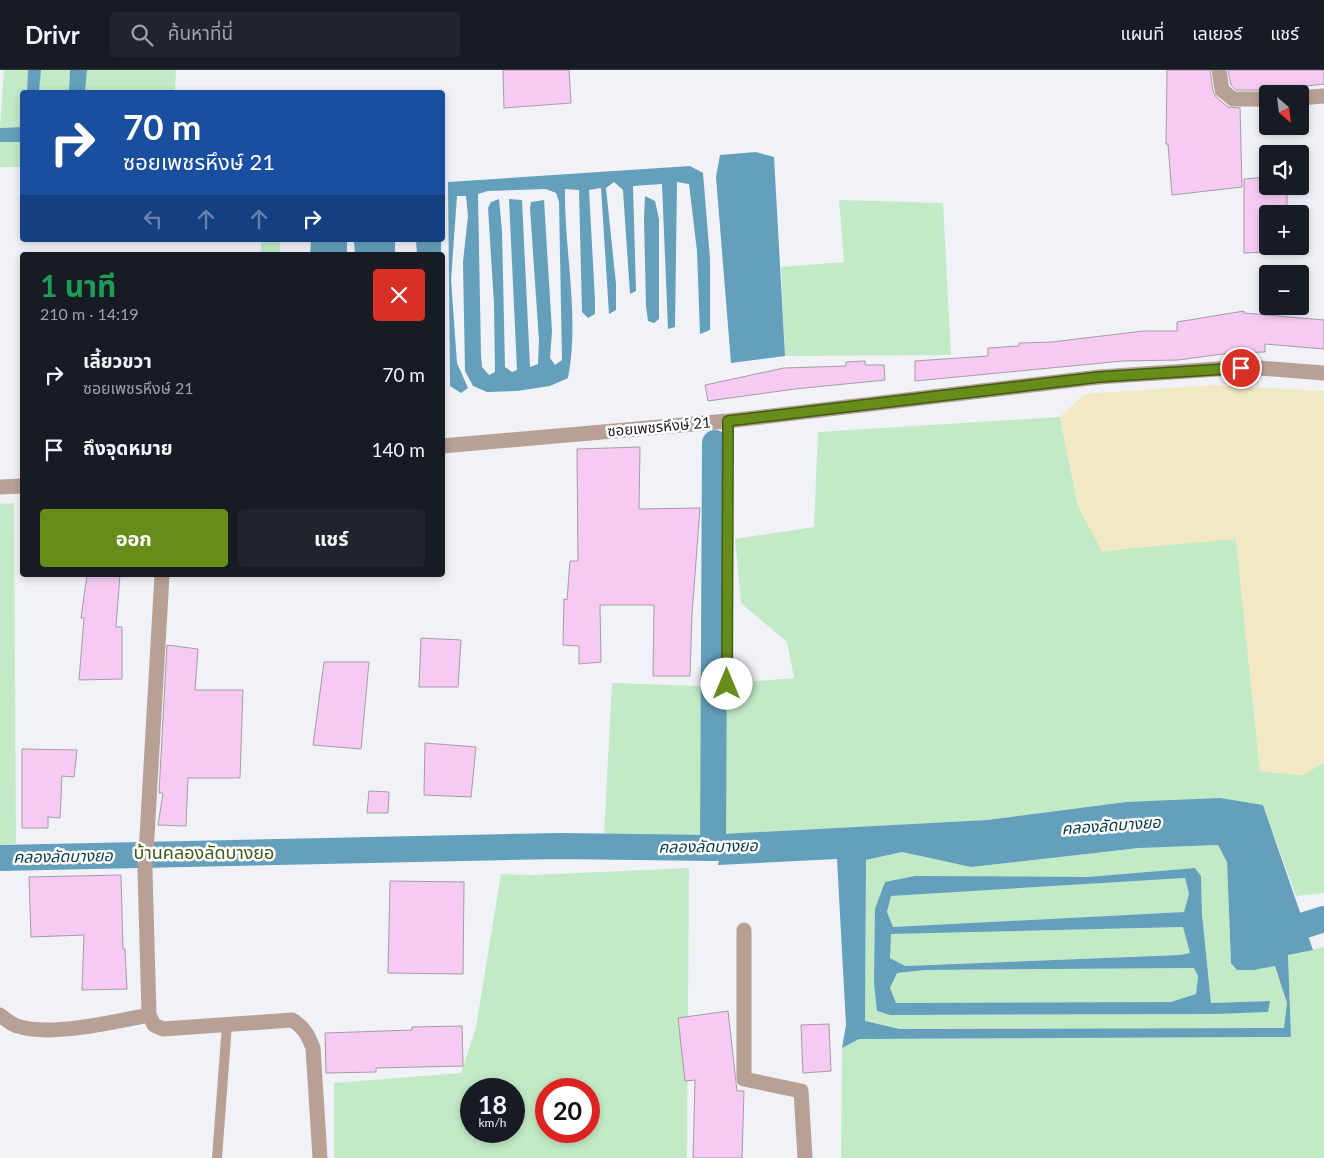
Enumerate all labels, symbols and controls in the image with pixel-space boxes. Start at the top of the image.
search box [110,12,460,57]
text: Drivr [25,20,80,49]
icon: search [128,21,156,49]
text: ค้นหาที่นี่ [168,21,233,44]
text: แผนที่ [1120,22,1164,44]
text: เลเยอร์ [1192,22,1242,44]
text: แชร์ [1270,22,1299,44]
north arrow [1259,85,1309,135]
map controls [1259,85,1309,315]
text: 70 m [123,105,201,147]
icon: right [40,110,105,175]
button: sound [1259,145,1309,195]
text: ซอยเพชรหึงษ์ 21 [123,148,275,175]
icon: left [139,205,167,233]
icon: ahead [192,205,220,233]
icon: ahead [245,205,273,233]
icon: right [298,205,326,233]
button: + [1259,205,1309,255]
button: − [1259,265,1309,315]
text: 1 นาที [40,267,116,303]
button: close [373,269,425,321]
text: 210 m · 14:19 [40,304,139,323]
pin [1220,347,1262,389]
text: เลี้ยวขวา [83,349,152,372]
icon: arrive [1227,354,1255,382]
icon: right [40,361,68,389]
text: 70 m [382,363,425,386]
text: ซอยเพชรหึงษ์ 21 [83,378,194,397]
street label: ซอยเพชรหึงษ์ 21 [606,413,711,439]
icon: arrive [40,436,68,464]
text: ถึงจุดหมาย [83,436,173,459]
text: 140 m [371,438,425,461]
button: ออก [40,509,228,567]
button: แชร์ [238,509,425,567]
position arrow [700,657,752,709]
water label: คลองลัดบางยอ [1061,812,1162,837]
water label: คลองลัดบางยอ [658,835,759,856]
district label: บ้านคลองลัดบางยอ [134,841,274,863]
water label: คลองลัดบางยอ [13,845,114,866]
speed limit sign: 20 [535,1078,600,1143]
text: 18 [478,1089,507,1119]
text: km/h [478,1115,507,1130]

